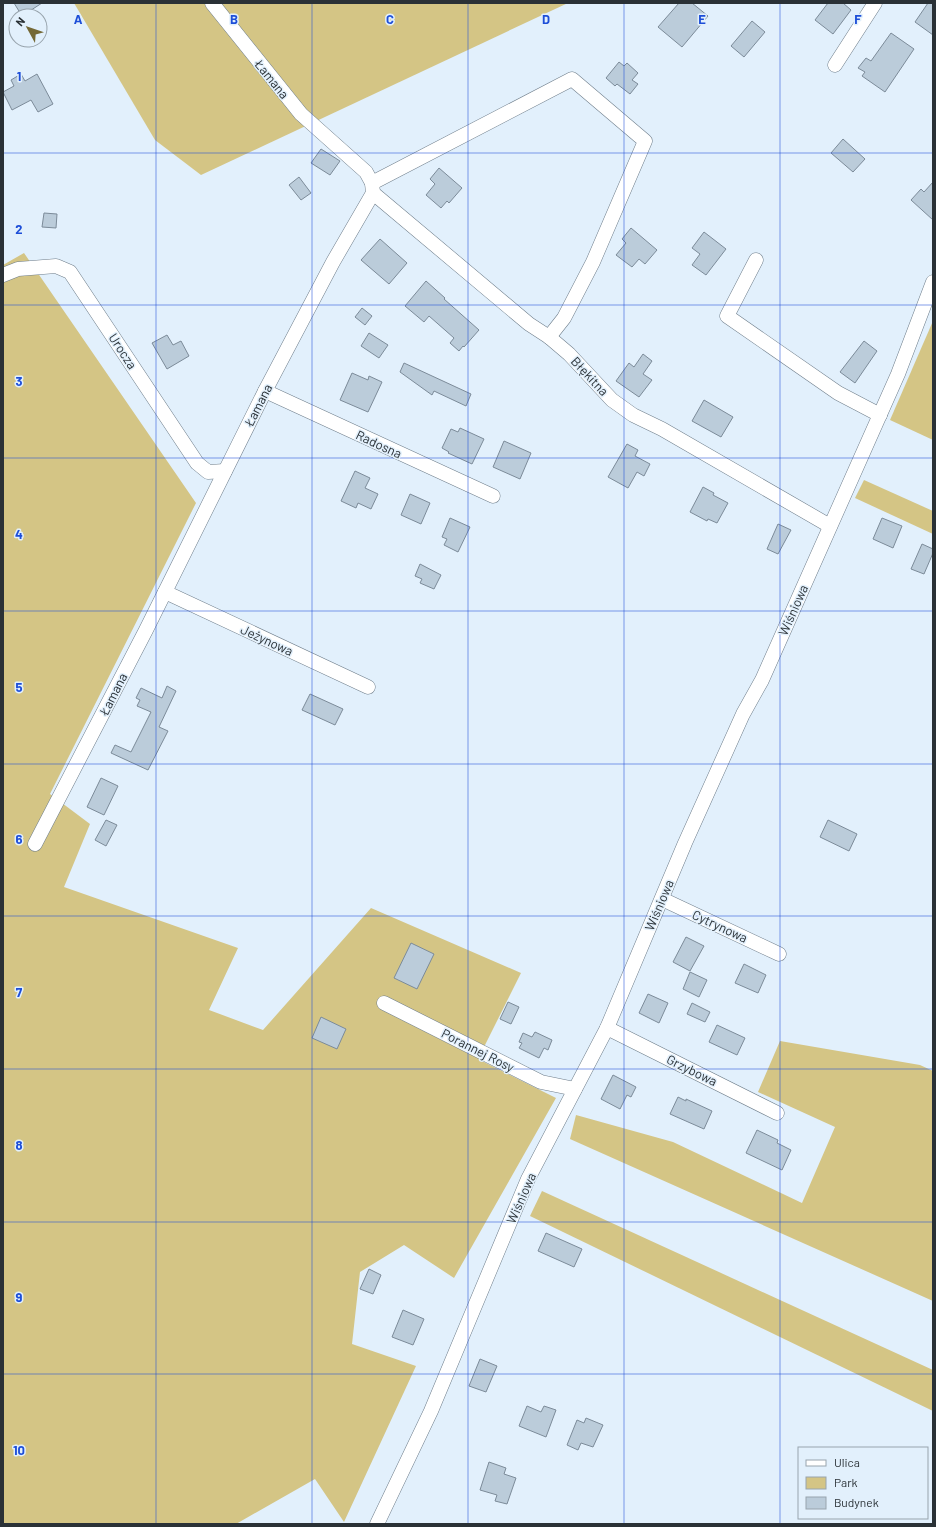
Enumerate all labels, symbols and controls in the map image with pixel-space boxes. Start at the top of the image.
north arrow [8,8,48,48]
text: A [74,11,83,27]
text: B [230,11,238,27]
text: C [386,11,394,27]
text: D [542,11,550,27]
text: E [698,11,706,27]
text: F [854,11,862,27]
text: N [13,14,27,28]
street label: Łamana [251,56,293,102]
text: 1 [17,68,21,84]
text: 2 [15,221,23,237]
street label: Urocza [106,330,140,372]
street label: Błękitna [568,353,612,399]
text: 3 [15,373,23,389]
street label: Łamana [240,381,275,430]
street label: Radosna [354,426,404,462]
text: 4 [15,526,23,542]
street label: Wiśniowa [775,582,811,638]
street label: Jeżynowa [238,621,296,659]
street label: Łamana [95,670,130,719]
text: 5 [15,679,23,695]
text: 6 [16,831,23,847]
street label: Wiśniowa [641,877,677,933]
street label: Cytrynowa [690,906,750,946]
text: 7 [16,984,23,1000]
street label: Porannej Rosy [439,1025,517,1075]
street label: Grzybowa [664,1051,720,1089]
text: 8 [15,1137,23,1153]
street label: Wiśniowa [503,1170,539,1226]
text: 9 [16,1289,23,1305]
text: 10 [13,1442,25,1458]
legend [798,1447,928,1519]
text: Ulica [834,1455,860,1469]
text: Park [834,1475,858,1489]
text: Budynek [834,1495,879,1509]

